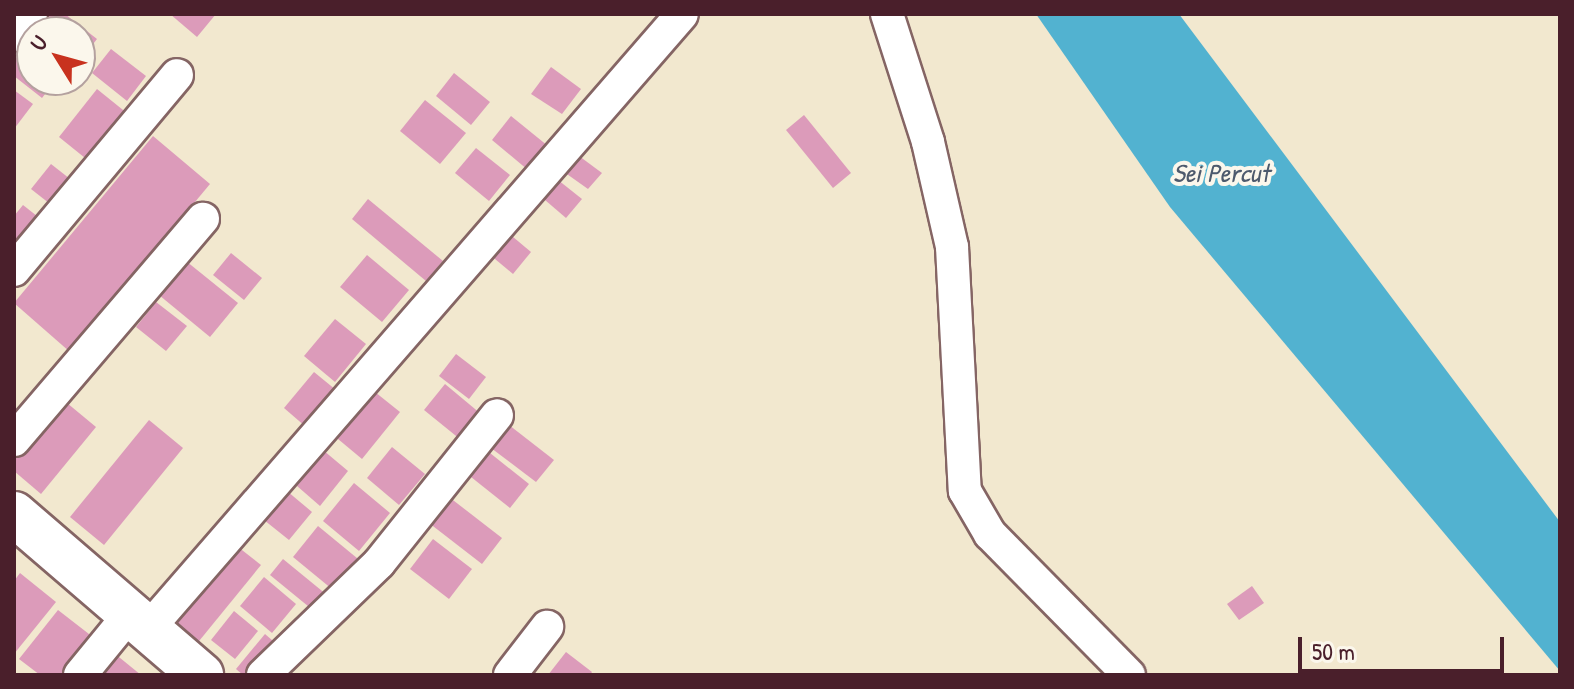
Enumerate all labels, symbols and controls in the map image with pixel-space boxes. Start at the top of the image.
north arrow [16,16,96,96]
text: U [23,29,54,57]
water label: Sei Percut [1173,157,1269,189]
scale bar [1302,621,1508,671]
text: 50 m [1312,635,1355,667]

